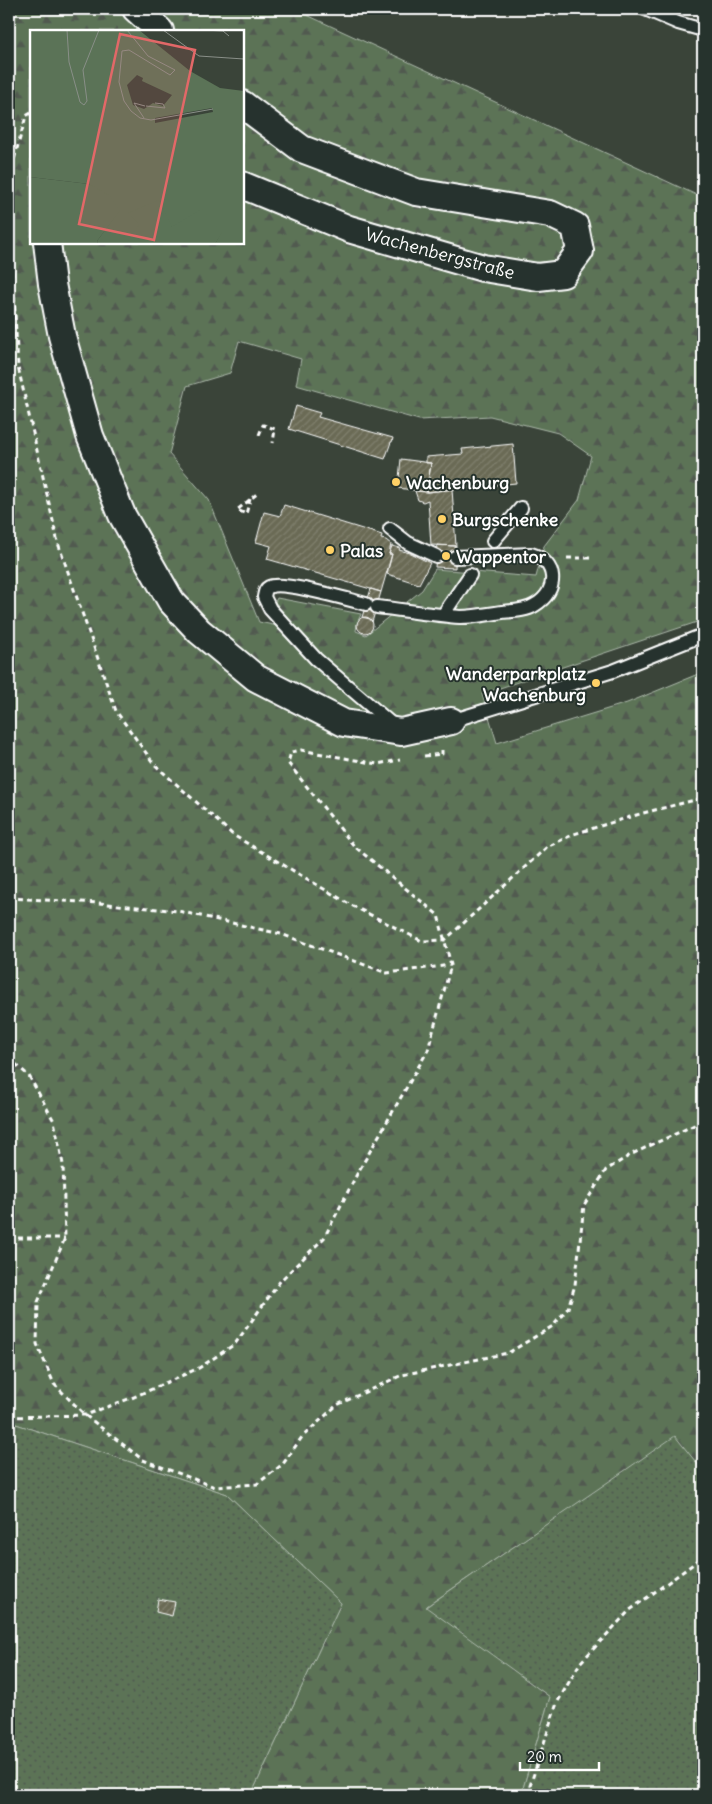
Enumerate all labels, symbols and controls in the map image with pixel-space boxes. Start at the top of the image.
inset map [30,30,244,244]
street label: Wachenbergstraße [363,222,517,284]
place label: Wachenburg [406,471,509,494]
marker: Wachenburg [390,476,402,488]
place label: Burgschenke [452,508,558,531]
marker: Burgschenke [436,513,448,525]
place label: Palas [340,539,383,562]
marker: Palas [324,544,336,556]
place label: Wappentor [456,545,547,568]
marker: Wappentor [440,550,452,562]
place label: Wanderparkplatz Wachenburg [446,662,586,706]
marker: Wanderparkplatz Wachenburg [590,677,602,689]
scale bar [520,1739,598,1771]
text: 20 m [527,1747,562,1766]

